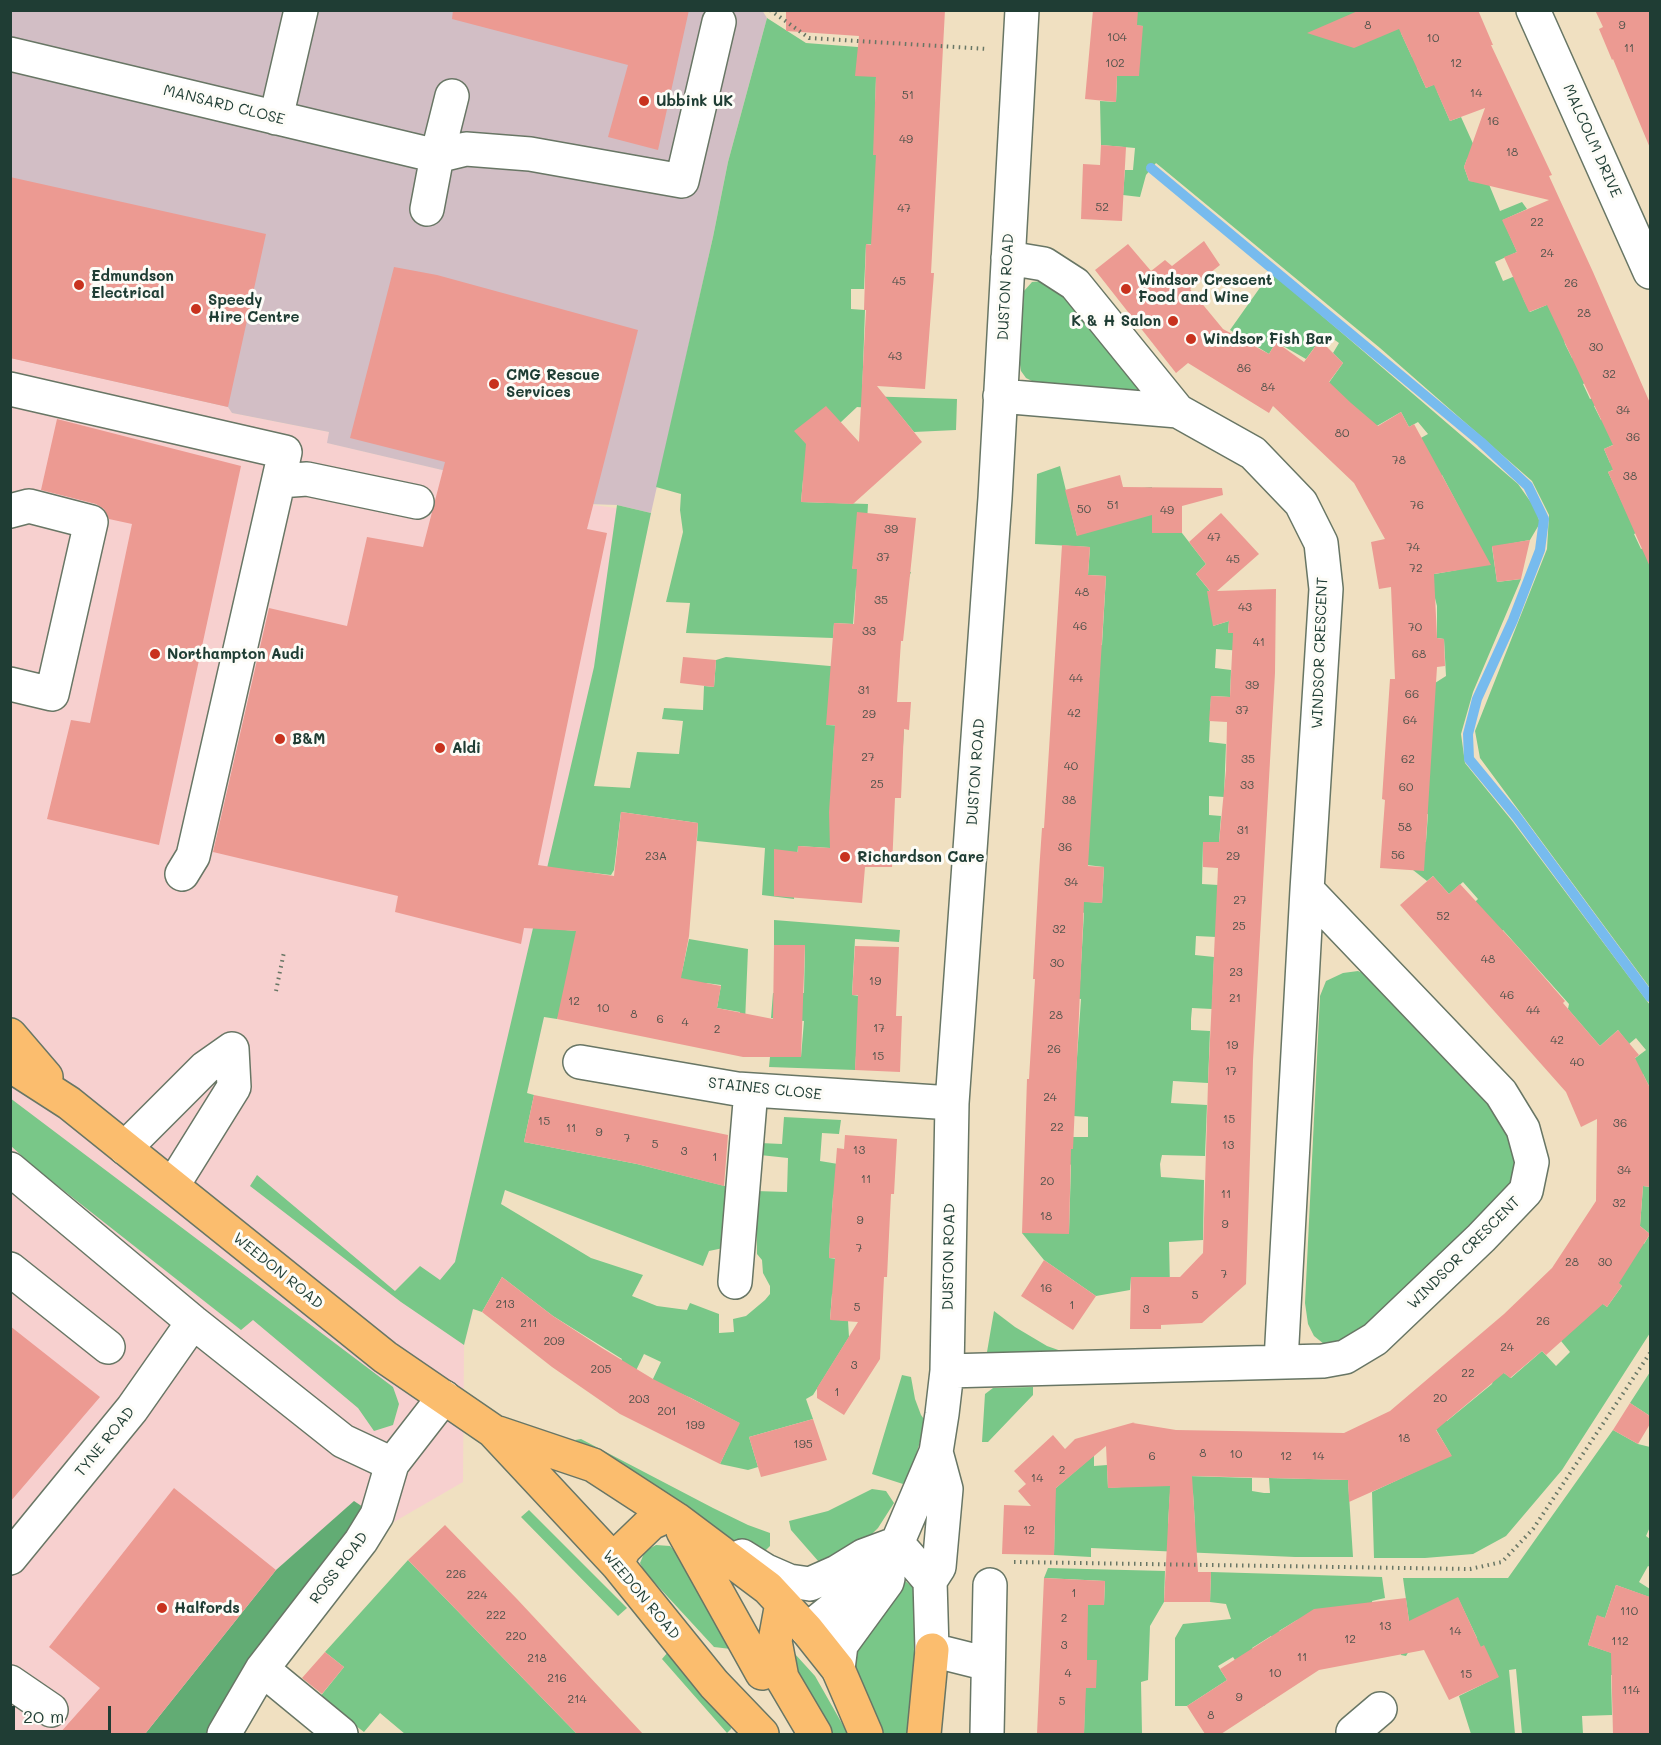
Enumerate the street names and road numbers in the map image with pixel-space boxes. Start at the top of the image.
street label: MANSARD CLOSE [161,81,287,129]
street label: MALCOLM DRIVE [1559,82,1625,200]
street label: DUSTON ROAD [994,233,1018,341]
street label: WINDSOR CRESCENT [1308,577,1332,729]
street label: DUSTON ROAD [963,718,989,826]
street label: STAINES CLOSE [707,1074,823,1104]
street label: WINDSOR CRESCENT [1404,1193,1524,1313]
street label: DUSTON ROAD [939,1203,959,1311]
street label: WEEDON ROAD [229,1229,327,1313]
street label: TYNE ROAD [71,1403,139,1481]
street label: ROSS ROAD [306,1528,372,1608]
street label: WEEDON ROAD [599,1547,683,1643]

